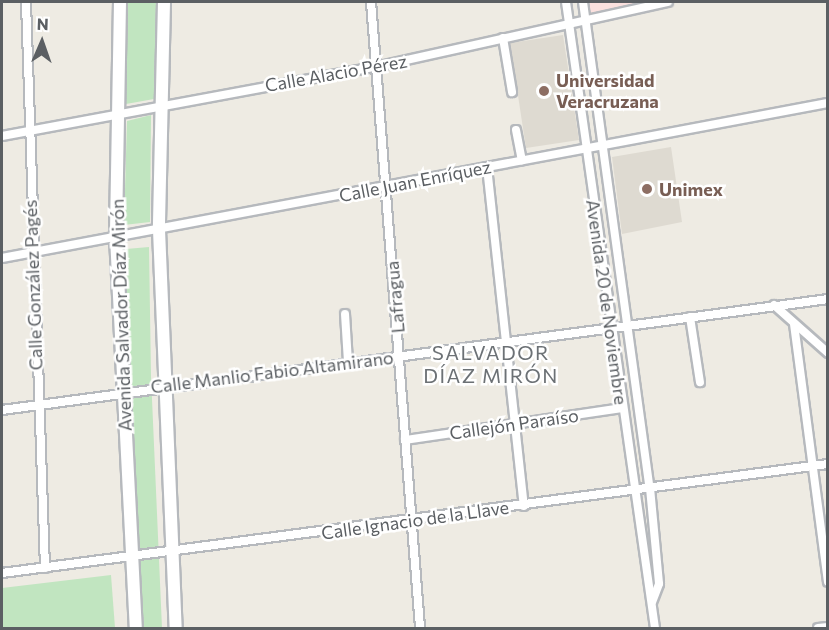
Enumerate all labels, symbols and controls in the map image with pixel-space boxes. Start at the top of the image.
north arrow [12,12,72,72]
text: N [36,14,49,33]
street label: Calle Alacio Pérez [263,50,409,96]
place label: Universidad Veracruzana [556,70,659,112]
marker: Universidad Veracruzana [537,84,551,98]
street label: Calle Juan Enríquez [337,156,493,206]
place label: Unimex [659,178,723,200]
marker: Unimex [640,182,654,196]
street label: Avenida Salvador Díaz Mirón [106,198,136,432]
street label: Avenida 20 de Noviembre [582,198,632,406]
street label: Calle González Pagés [19,199,47,371]
street label: Lafragua [381,260,409,334]
district label: SALVADOR DÍAZ MIRÓN [423,340,559,387]
street label: Calle Manlio Fabio Altamirano [149,346,395,398]
street label: Callejón Paraíso [448,404,580,444]
street label: Calle Ignacio de la Llave [320,496,510,544]

